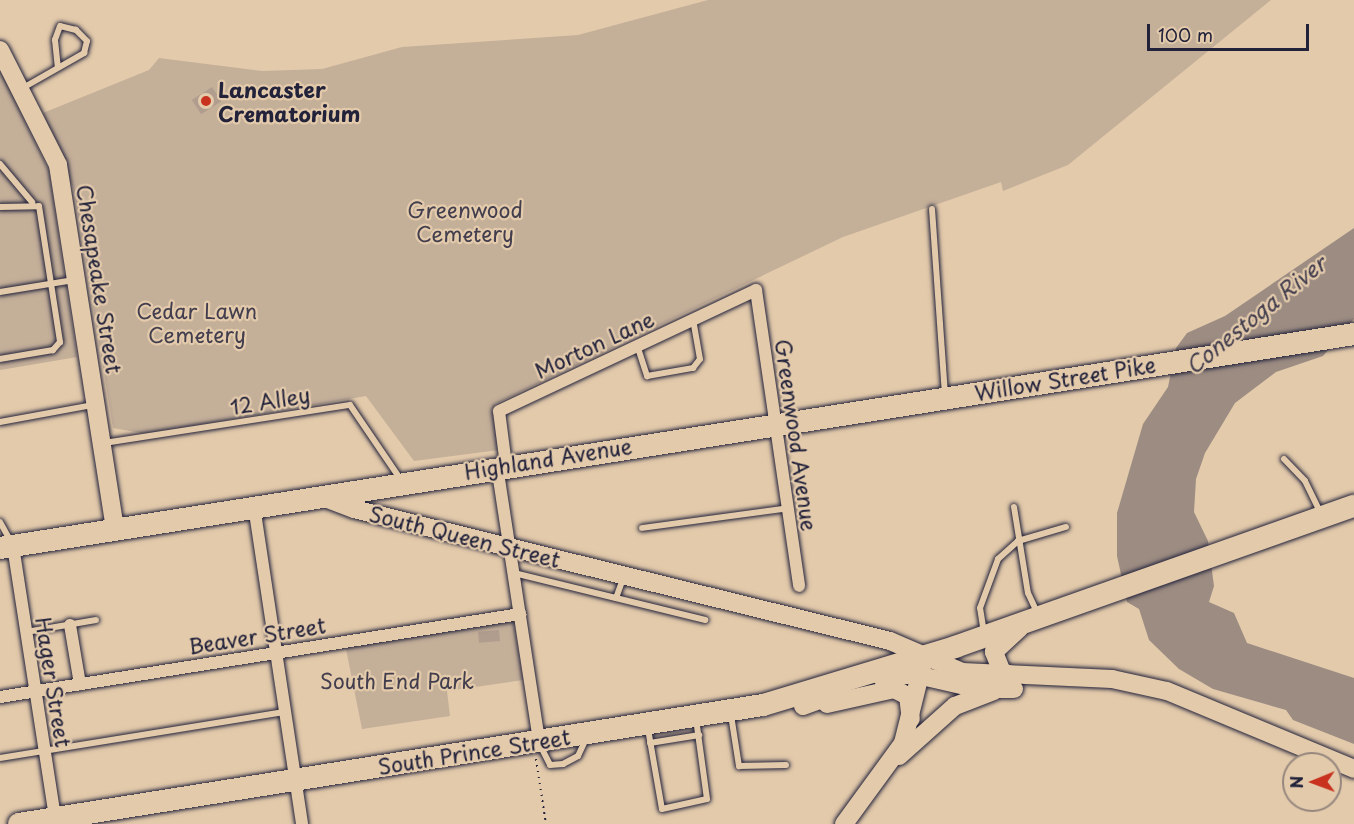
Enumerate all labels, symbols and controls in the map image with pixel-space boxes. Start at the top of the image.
scale bar [1150,12,1312,50]
text: 100 m [1158,21,1213,48]
place label: Lancaster Crematorium [218,76,360,126]
marker: Lancaster Crematorium [199,94,213,108]
street label: Chesapeake Street [73,183,127,375]
park label: Greenwood Cemetery [407,196,523,246]
water label: Conestoga River [1180,250,1330,378]
park label: Cedar Lawn Cemetery [137,297,257,347]
street label: Morton Lane [530,305,658,383]
street label: Greenwood Avenue [771,337,823,533]
street label: Willow Street Pike [972,351,1158,405]
street label: 12 Alley [227,381,313,419]
street label: Highland Avenue [462,432,634,484]
street label: South Queen Street [365,500,565,572]
street label: Beaver Street [186,612,328,658]
street label: Hager Street [31,615,77,749]
park label: South End Park [319,667,475,693]
street label: South Prince Street [375,723,573,779]
north arrow [1282,752,1342,812]
text: N [1284,776,1308,789]

